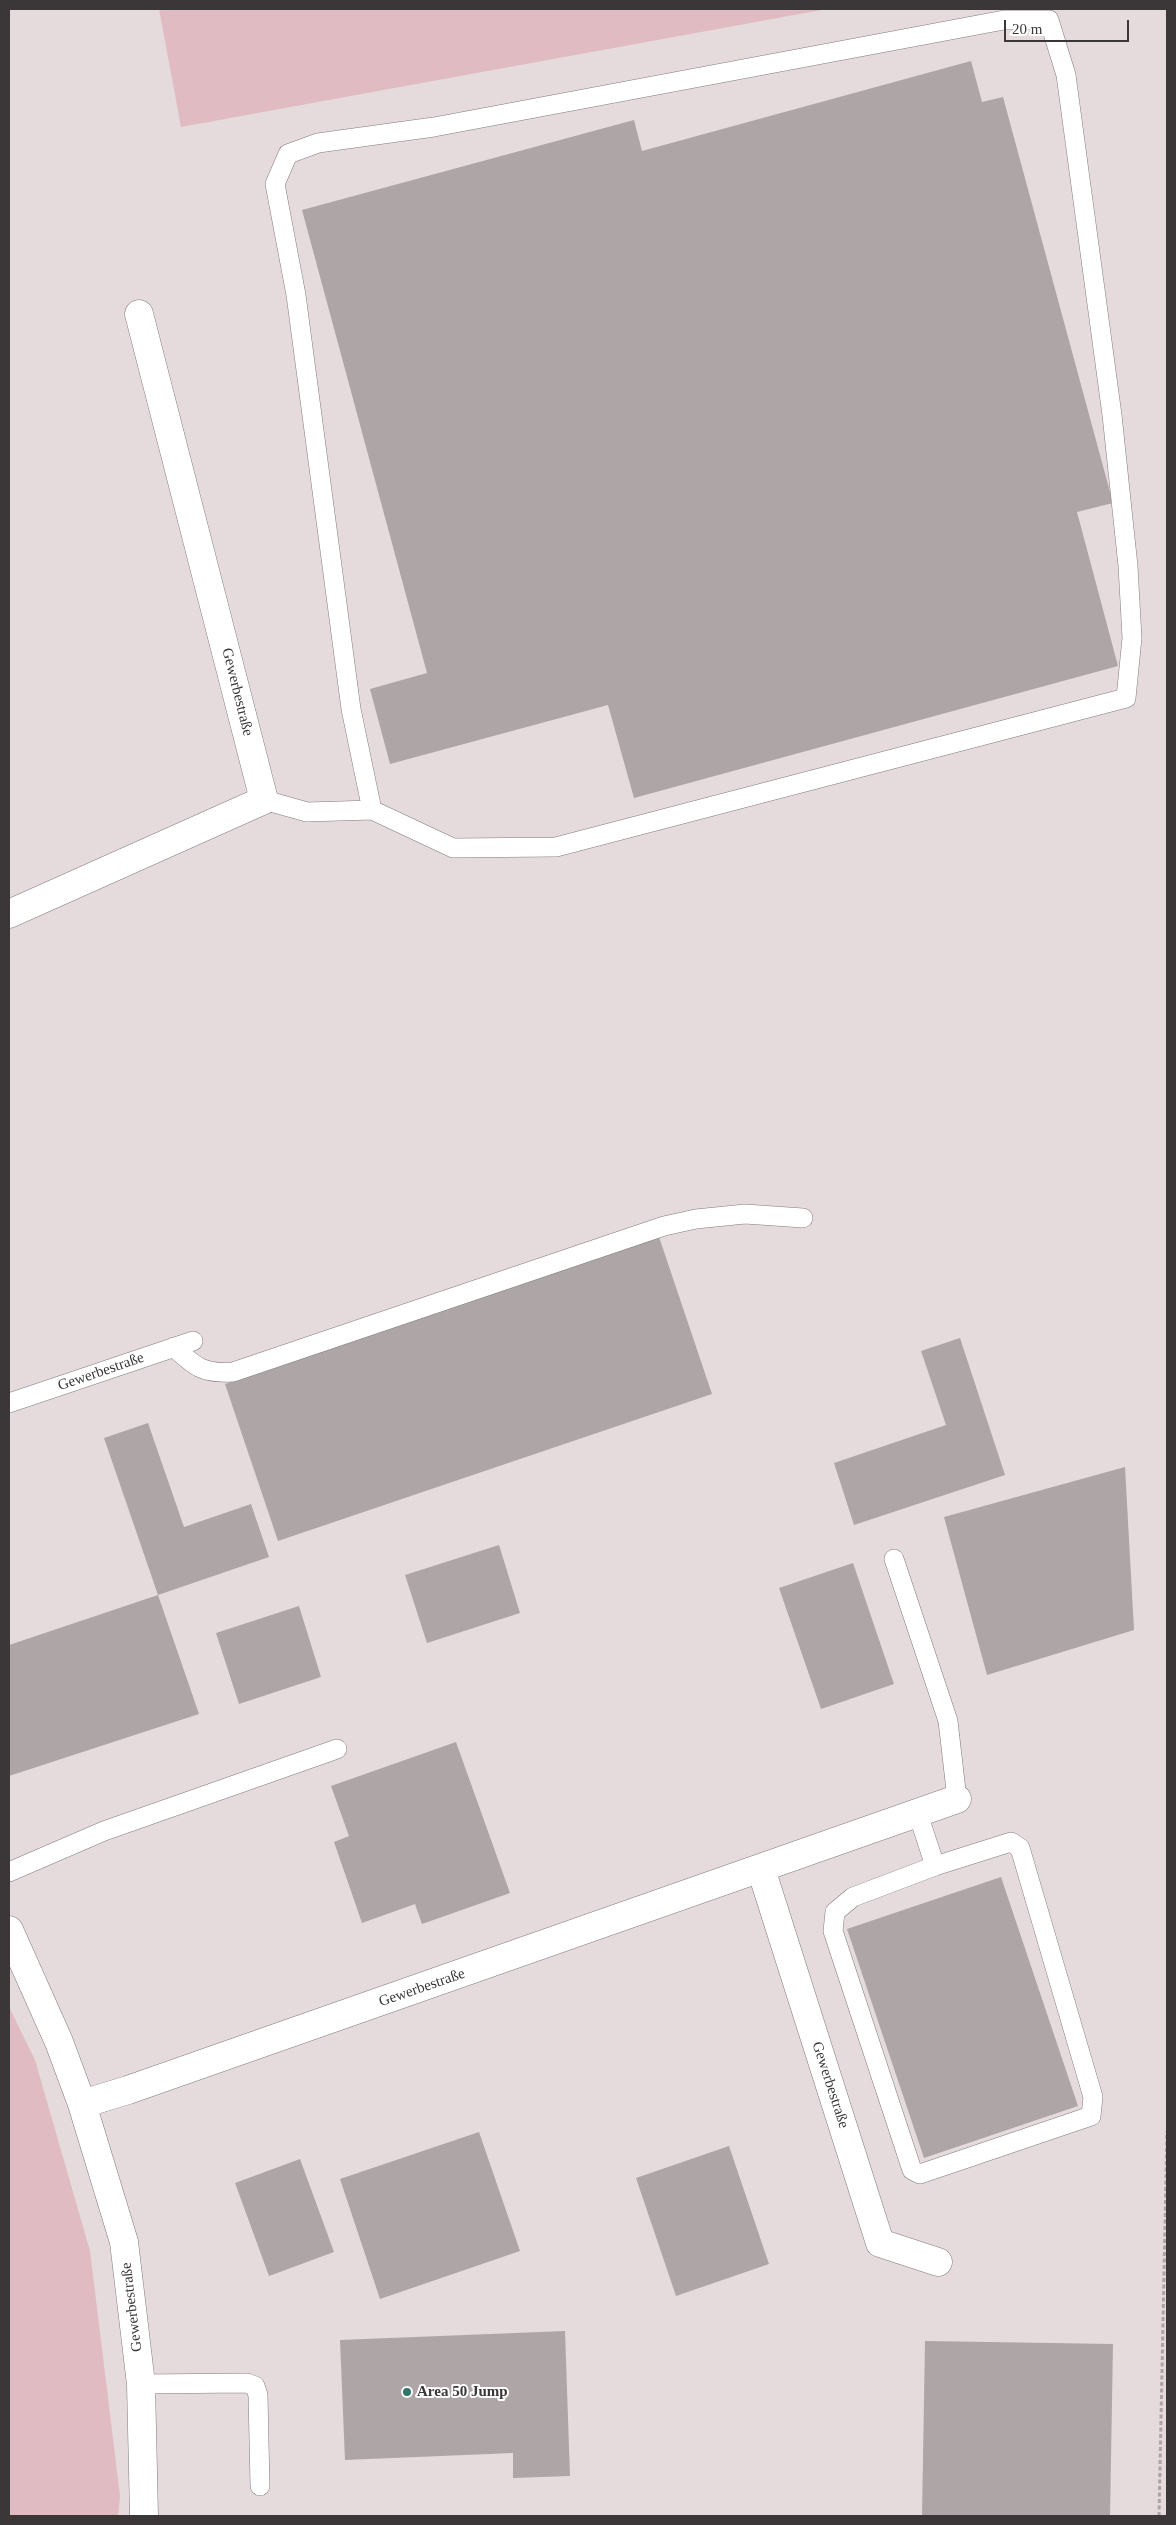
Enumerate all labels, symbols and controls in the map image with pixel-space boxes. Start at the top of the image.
scale bar [1006,10,1131,42]
text: 20 m [1012,21,1042,37]
street label: Gewerbestraße [217,646,257,738]
street label: Gewerbestraße [56,1349,146,1395]
street label: Gewerbestraße [377,1965,467,2011]
street label: Gewerbestraße [808,2039,852,2131]
street label: Gewerbestraße [118,2261,146,2353]
place label: Area 50 Jump [417,2383,508,2401]
marker: Area 50 Jump [401,2386,413,2398]

